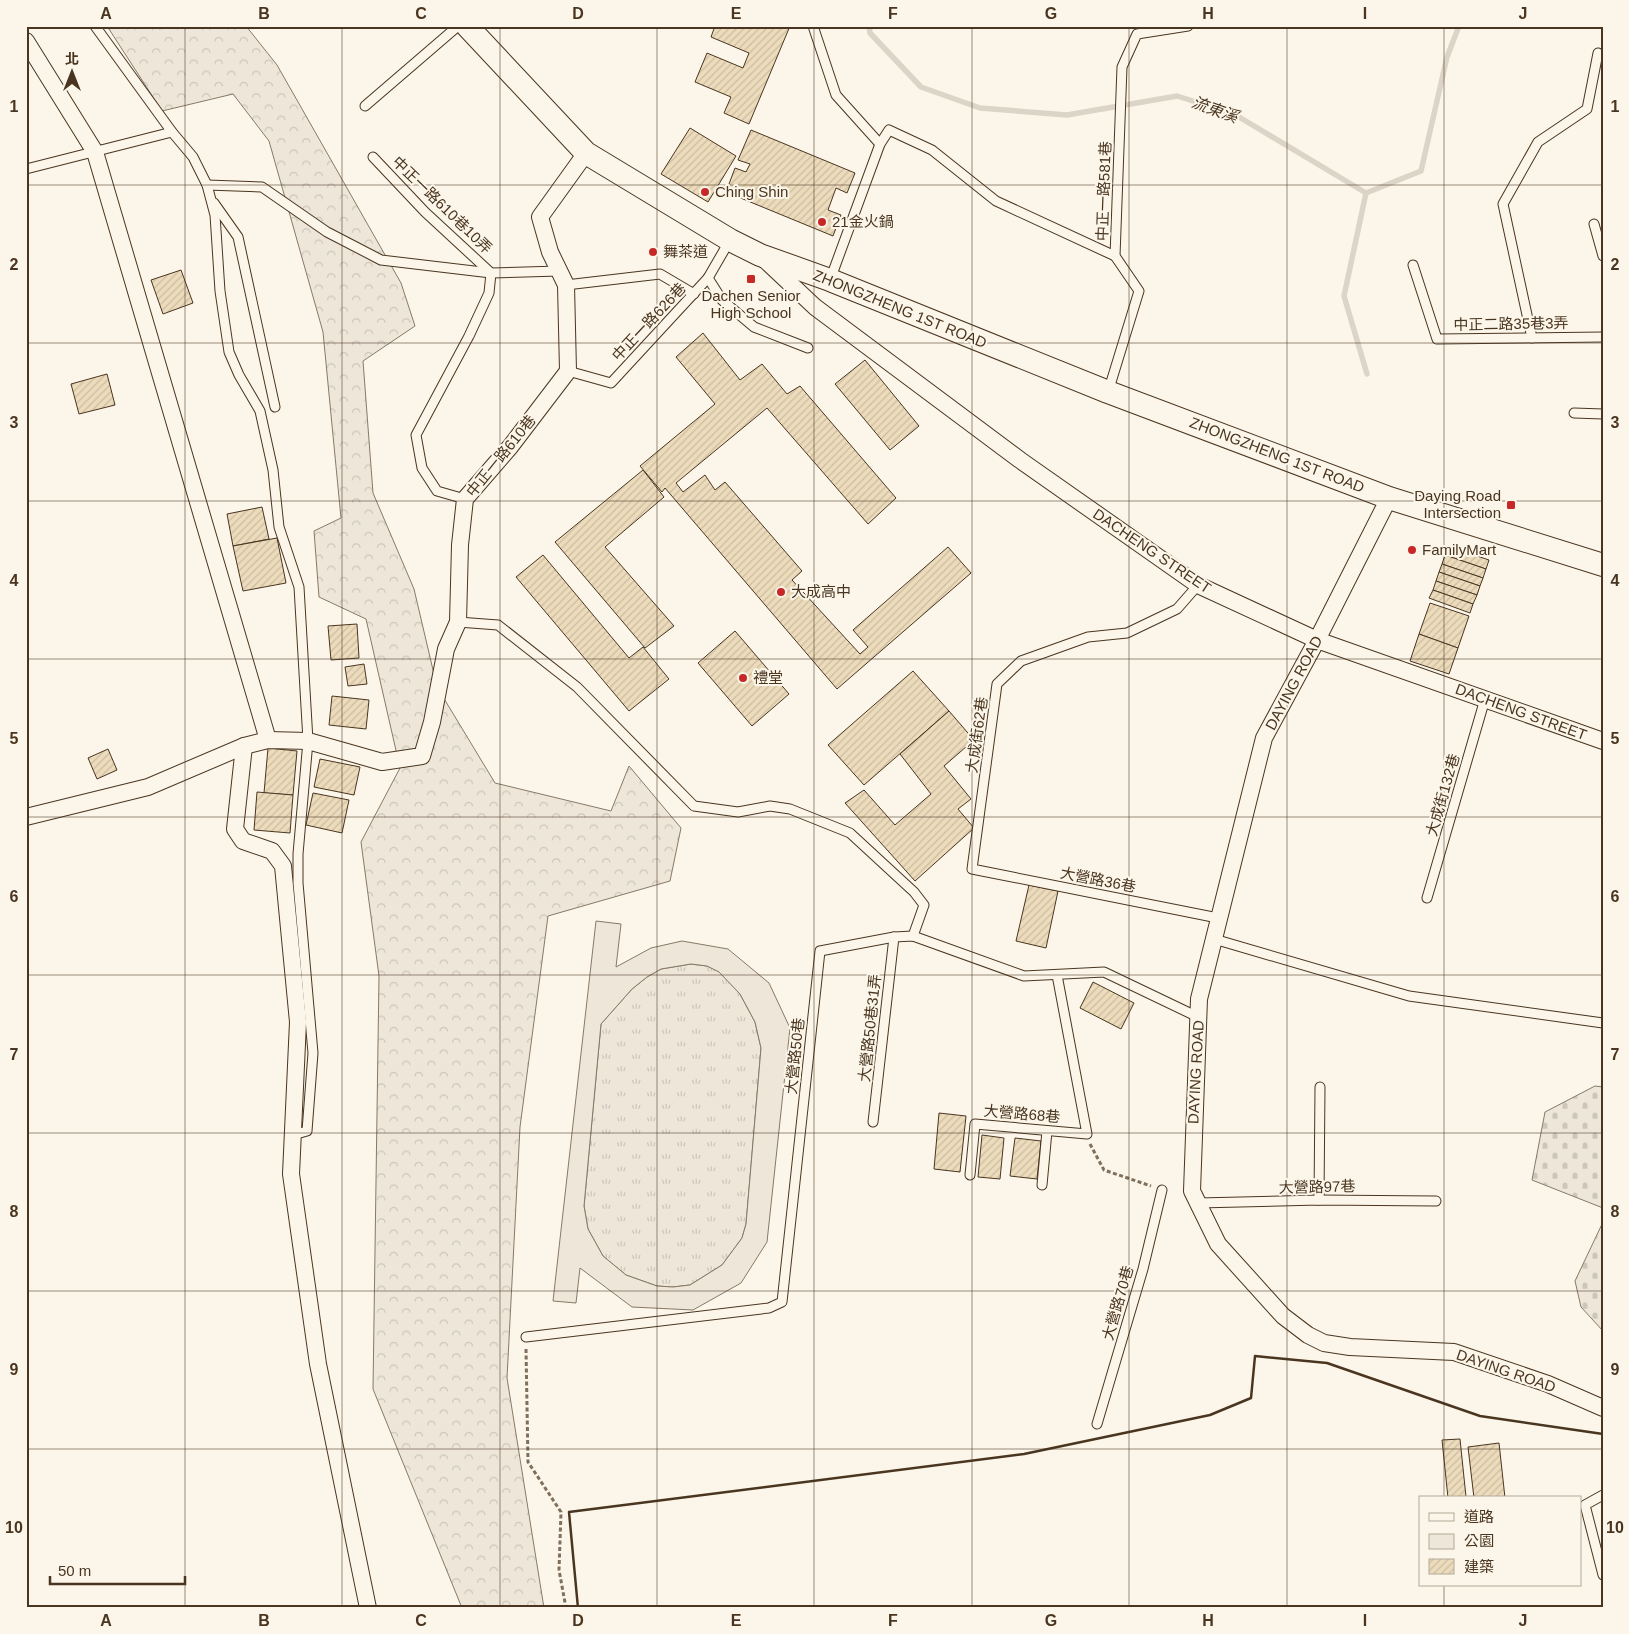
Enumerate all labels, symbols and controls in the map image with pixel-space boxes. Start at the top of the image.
text: A [100,5,112,22]
text: B [258,5,270,22]
text: C [415,5,427,22]
text: D [572,5,584,22]
text: E [731,5,742,22]
text: F [888,5,898,22]
text: G [1045,5,1057,22]
text: H [1202,5,1214,22]
text: I [1363,5,1367,22]
text: J [1519,5,1527,22]
north arrow [48,48,98,98]
text: 北 [65,51,79,67]
water label: 流東溪 [1189,93,1242,126]
text: 1 [10,98,19,115]
text: 1 [1611,98,1620,115]
street label: 中正一路581巷 [1093,141,1114,241]
street label: 中正一路610巷10弄 [389,153,496,257]
place label: Ching Shin [715,183,788,200]
marker: Ching Shin [699,186,711,198]
place label: 21金火鍋 [832,213,894,230]
marker: 21金火鍋 [816,216,828,228]
place label: 舞茶道 [663,243,708,260]
marker: 舞茶道 [647,246,659,258]
text: 2 [10,256,19,273]
text: 2 [1611,256,1620,273]
street label: ZHONGZHENG 1ST ROAD [811,266,990,351]
marker: Dachen Senior High School [745,273,757,285]
street label: 中正一路626巷 [608,279,689,364]
place label: Dachen Senior High School [701,287,801,321]
street label: 中正二路35巷3弄 [1453,314,1569,333]
street label: 中正一路610巷 [463,411,539,500]
street label: ZHONGZHENG 1ST ROAD [1188,413,1367,496]
text: 3 [10,414,19,431]
text: 3 [1611,414,1620,431]
place label: Daying Road Intersection [1414,487,1501,521]
marker: Daying Road Intersection [1505,499,1517,511]
street label: DACHENG STREET [1090,505,1214,596]
place label: FamilyMart [1422,541,1497,558]
marker: FamilyMart [1406,544,1418,556]
text: 4 [10,572,19,589]
text: 4 [1611,572,1620,589]
place label: 大成高中 [791,583,851,600]
marker: 大成高中 [775,586,787,598]
street label: DAYING ROAD [1262,633,1326,733]
place label: 禮堂 [753,669,783,686]
marker: 禮堂 [737,672,749,684]
street label: DACHENG STREET [1453,680,1589,743]
street label: 大成街62巷 [963,696,990,774]
text: 5 [10,730,19,747]
text: 5 [1611,730,1620,747]
street label: 大成街132巷 [1423,752,1462,838]
street label: 大營路36巷 [1059,864,1137,895]
text: 6 [10,888,19,905]
text: 6 [1611,888,1620,905]
street label: 大營路50巷31弄 [855,973,884,1083]
street label: 大營路50巷 [782,1017,807,1095]
street label: DAYING ROAD [1184,1019,1207,1124]
text: 7 [10,1046,19,1063]
text: 7 [1611,1046,1620,1063]
street label: 大營路68巷 [983,1102,1061,1125]
street label: 大營路97巷 [1279,1177,1355,1196]
text: 8 [10,1203,19,1220]
text: 8 [1611,1203,1620,1220]
street label: 大營路70巷 [1099,1264,1136,1342]
street label: DAYING ROAD [1454,1346,1558,1396]
text: 9 [10,1361,19,1378]
text: 9 [1611,1361,1620,1378]
legend [1419,1496,1582,1586]
text: 道路 [1464,1508,1494,1525]
text: 10 [5,1519,23,1536]
text: 10 [1606,1519,1624,1536]
text: 公園 [1464,1532,1494,1549]
scale bar [50,1554,185,1586]
text: 建築 [1464,1558,1494,1575]
text: 50 m [58,1562,91,1579]
text: A [100,1612,112,1629]
text: B [258,1612,270,1629]
text: C [415,1612,427,1629]
text: D [572,1612,584,1629]
text: E [731,1612,742,1629]
text: F [888,1612,898,1629]
text: G [1045,1612,1057,1629]
text: H [1202,1612,1214,1629]
text: I [1363,1612,1367,1629]
text: J [1519,1612,1527,1629]

